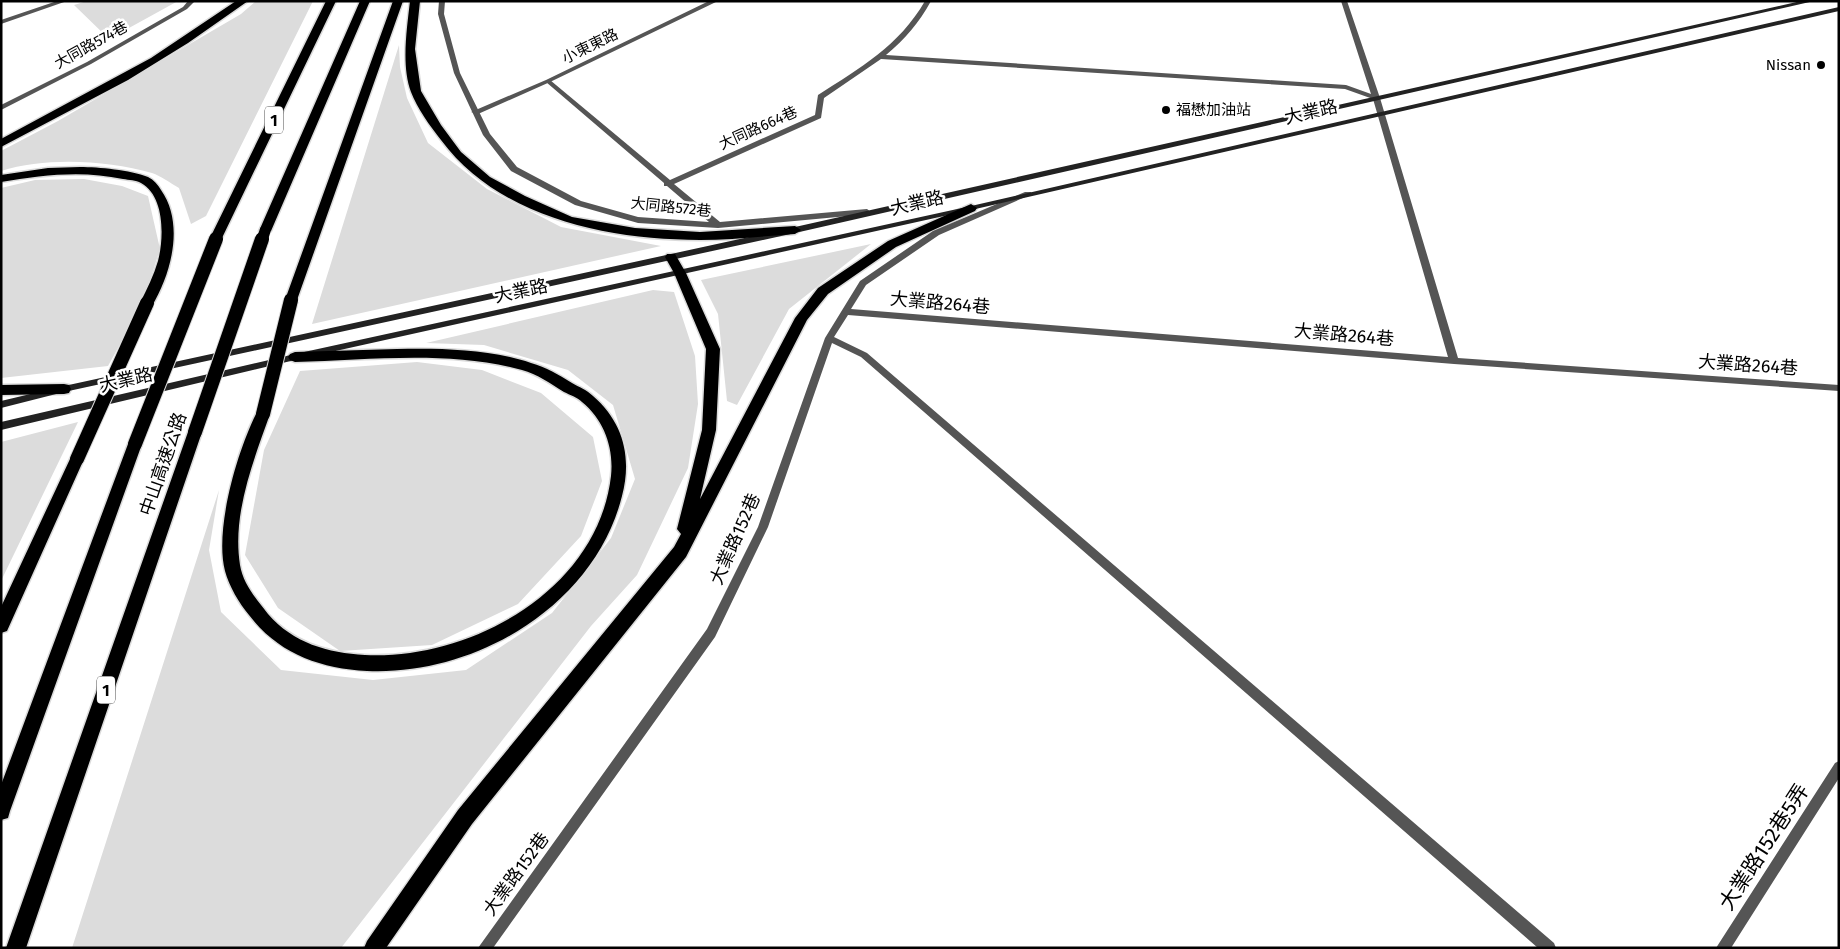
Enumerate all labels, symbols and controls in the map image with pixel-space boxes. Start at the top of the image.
street label: 大同路574巷 [51,17,131,73]
street label: 小東東路 [559,25,621,67]
place label: Nissan [1766,56,1811,74]
marker: Nissan [1815,59,1827,71]
street label: 大業路 [1282,95,1340,129]
place label: 福懋加油站 [1176,101,1251,119]
street label: 大同路664巷 [716,103,800,153]
marker: 福懋加油站 [1160,104,1172,116]
road number: 1 [265,106,283,134]
street label: 大業路 [888,186,946,220]
street label: 大同路572巷 [630,194,712,220]
street label: 大業路 [492,275,550,307]
street label: 大業路264巷 [889,288,991,318]
street label: 大業路264巷 [1293,320,1395,350]
street label: 大業路264巷 [1697,351,1799,379]
street label: 大業路 [97,363,155,397]
street label: 中山高速公路 [135,409,191,519]
street label: 大業路152巷 [705,490,765,588]
road number: 1 [97,676,115,704]
street label: 大業路152巷5弄 [1714,779,1814,915]
street label: 大業路152巷 [478,828,554,920]

